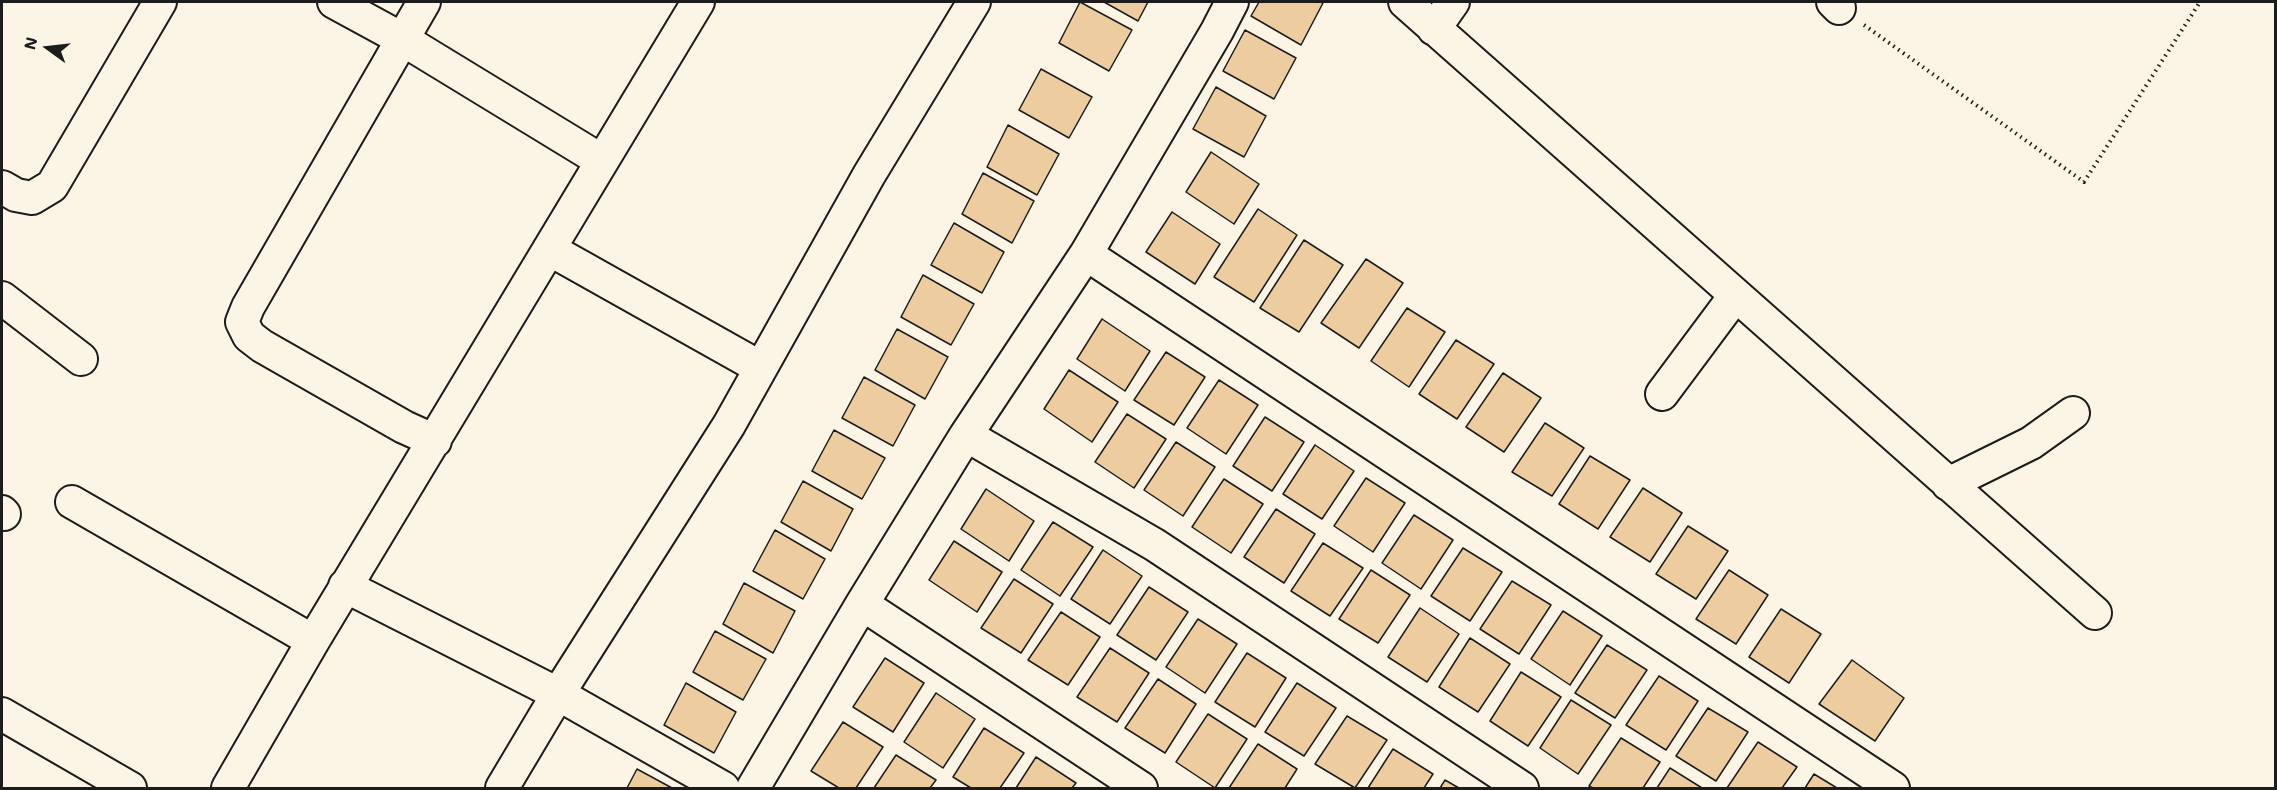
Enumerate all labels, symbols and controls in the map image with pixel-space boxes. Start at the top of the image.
north arrow [18,18,78,78]
text: N [18,35,42,52]

